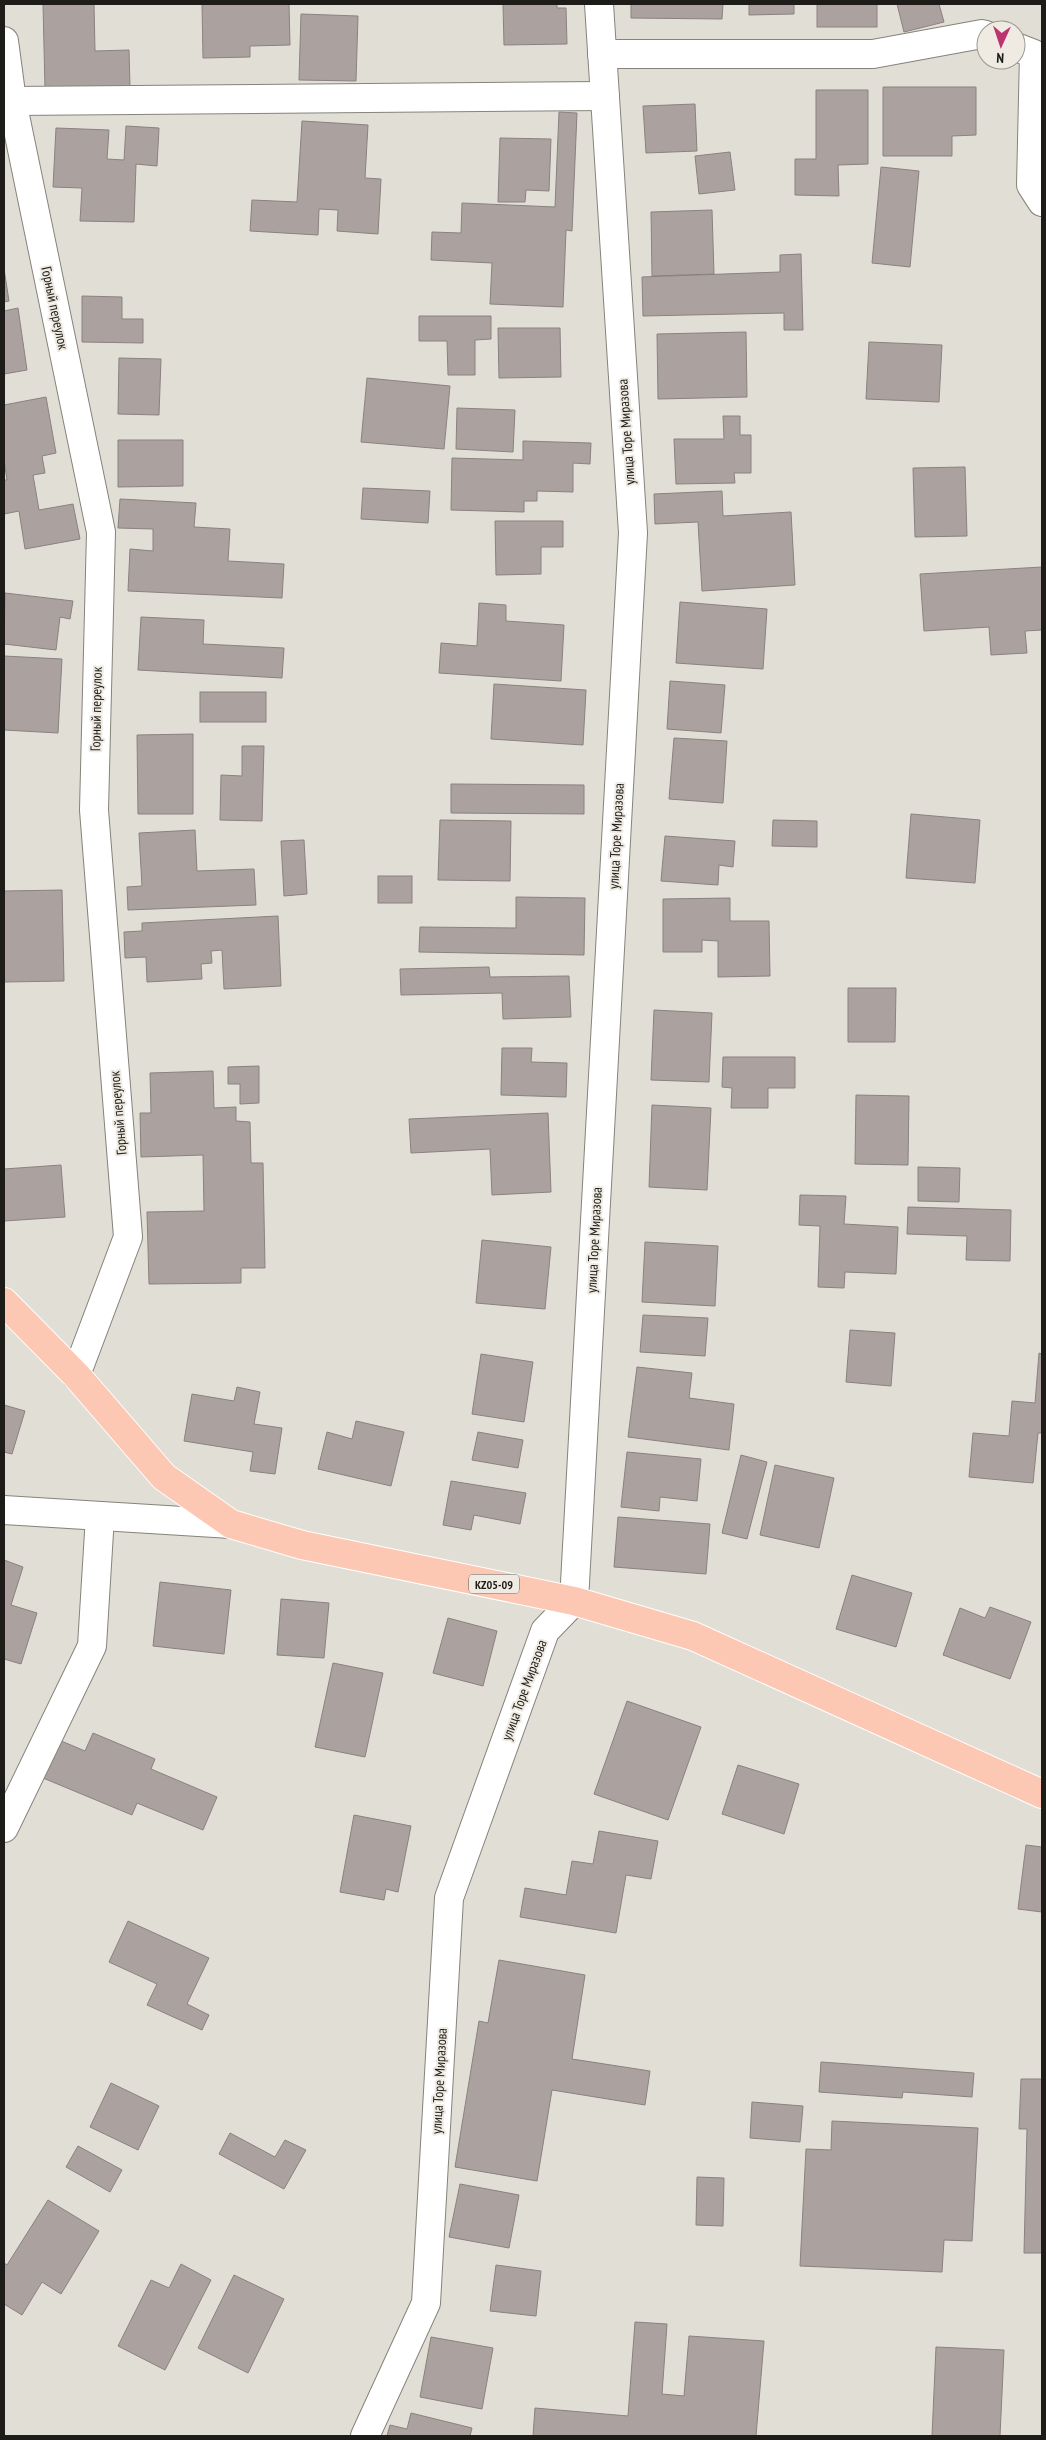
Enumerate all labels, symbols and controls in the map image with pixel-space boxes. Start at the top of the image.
north arrow [976,20,1026,70]
text: N [996,49,1005,67]
street label: Горный переулок [37,265,73,352]
street label: улица Торе Миразова [613,379,639,485]
street label: Горный переулок [86,666,106,751]
street label: улица Торе Миразова [604,783,628,889]
street label: Горный переулок [105,1070,131,1156]
street label: улица Торе Миразова [582,1187,606,1293]
road number: KZ05-09 [469,1575,519,1594]
street label: улица Торе Миразова [497,1637,551,1743]
street label: улица Торе Миразова [427,2028,451,2134]

